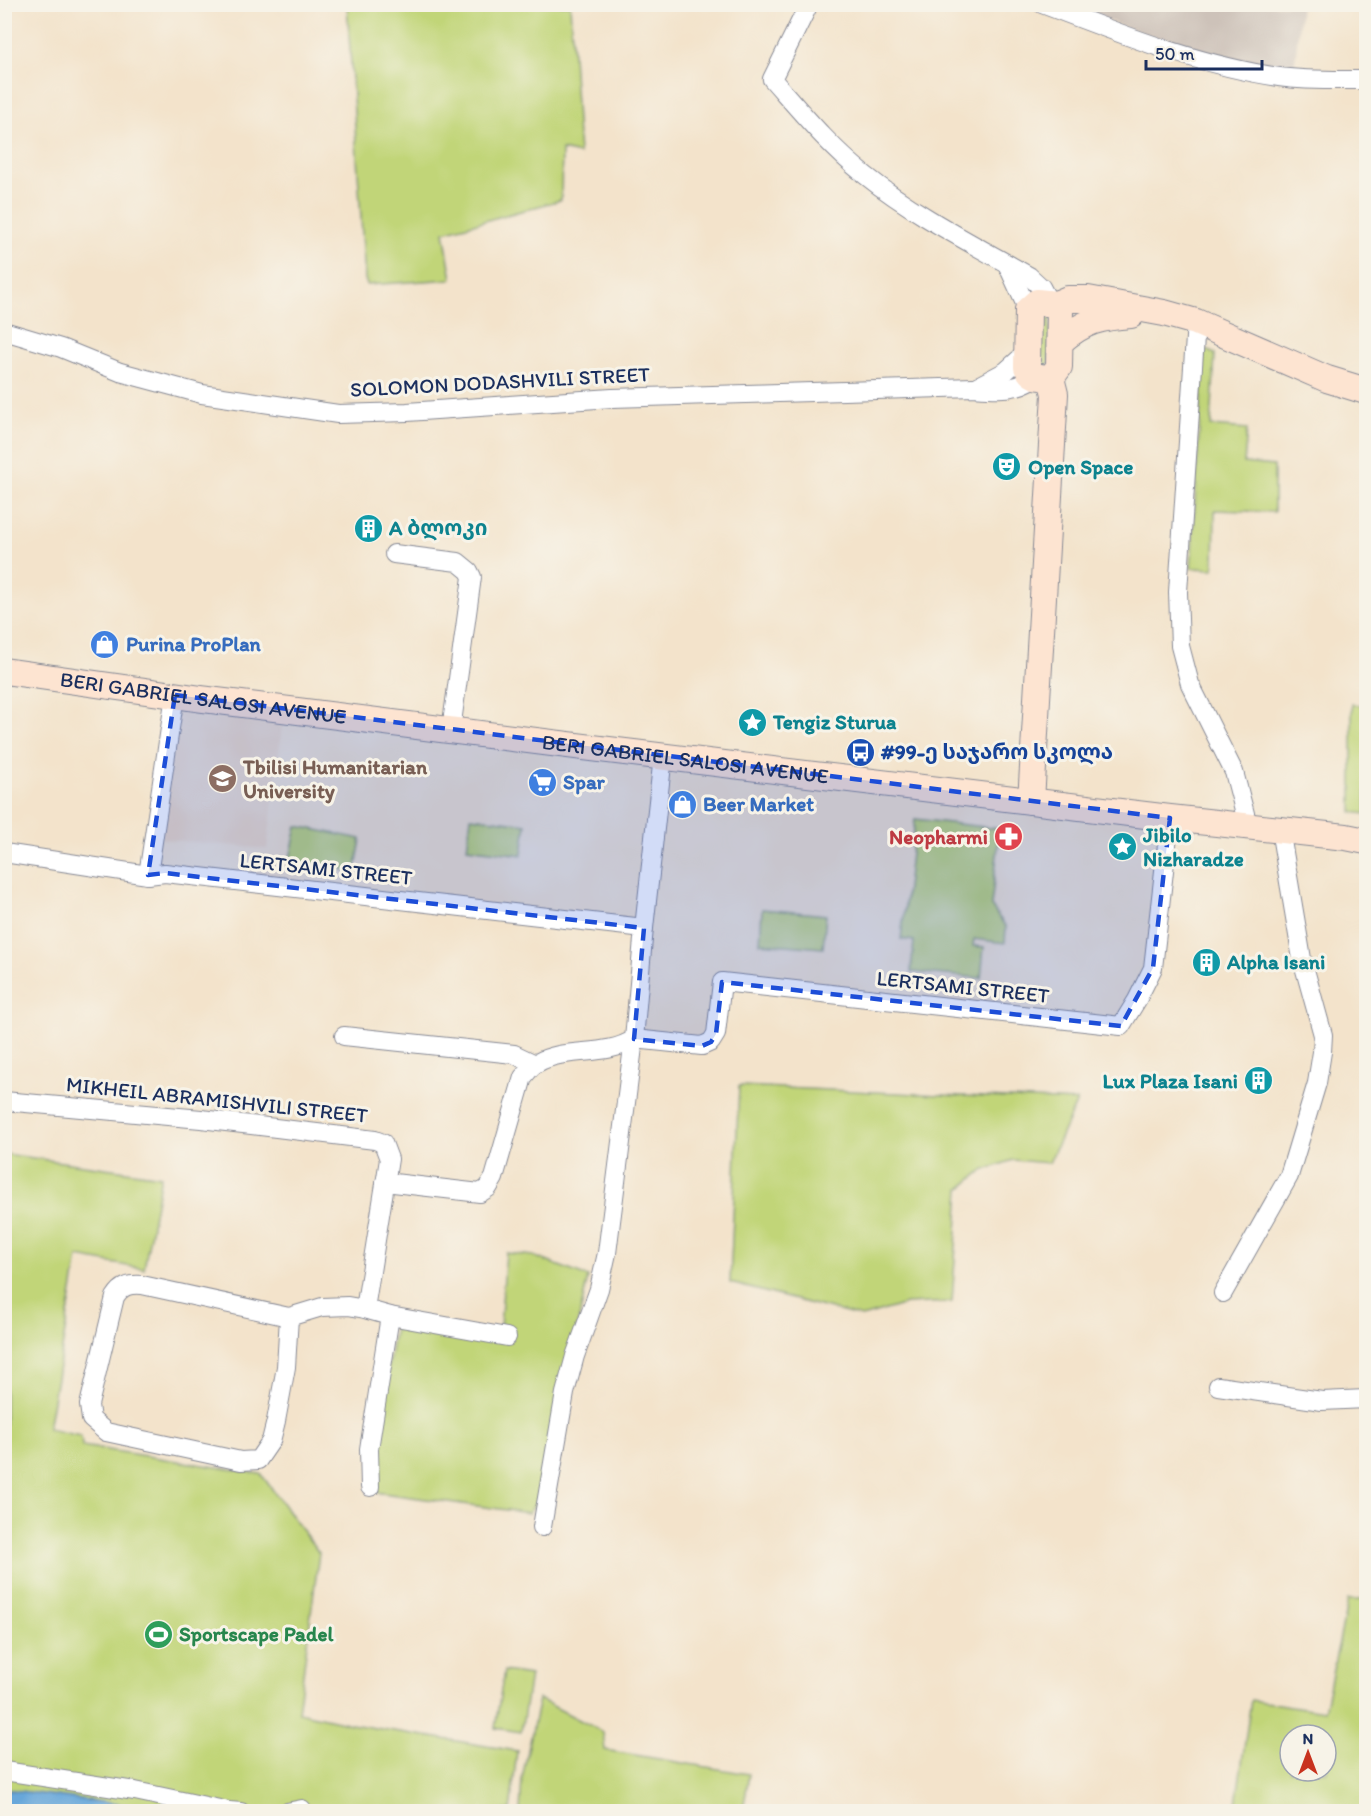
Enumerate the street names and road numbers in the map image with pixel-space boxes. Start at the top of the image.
street label: SOLOMON DODASHVILI STREET [349,361,651,402]
street label: BERI GABRIEL SALOSI AVENUE [59,666,348,729]
street label: BERI GABRIEL SALOSI AVENUE [541,729,830,789]
street label: LERTSAMI STREET [238,847,414,890]
street label: LERTSAMI STREET [875,965,1051,1008]
street label: MIKHEIL ABRAMISHVILI STREET [65,1071,369,1128]

